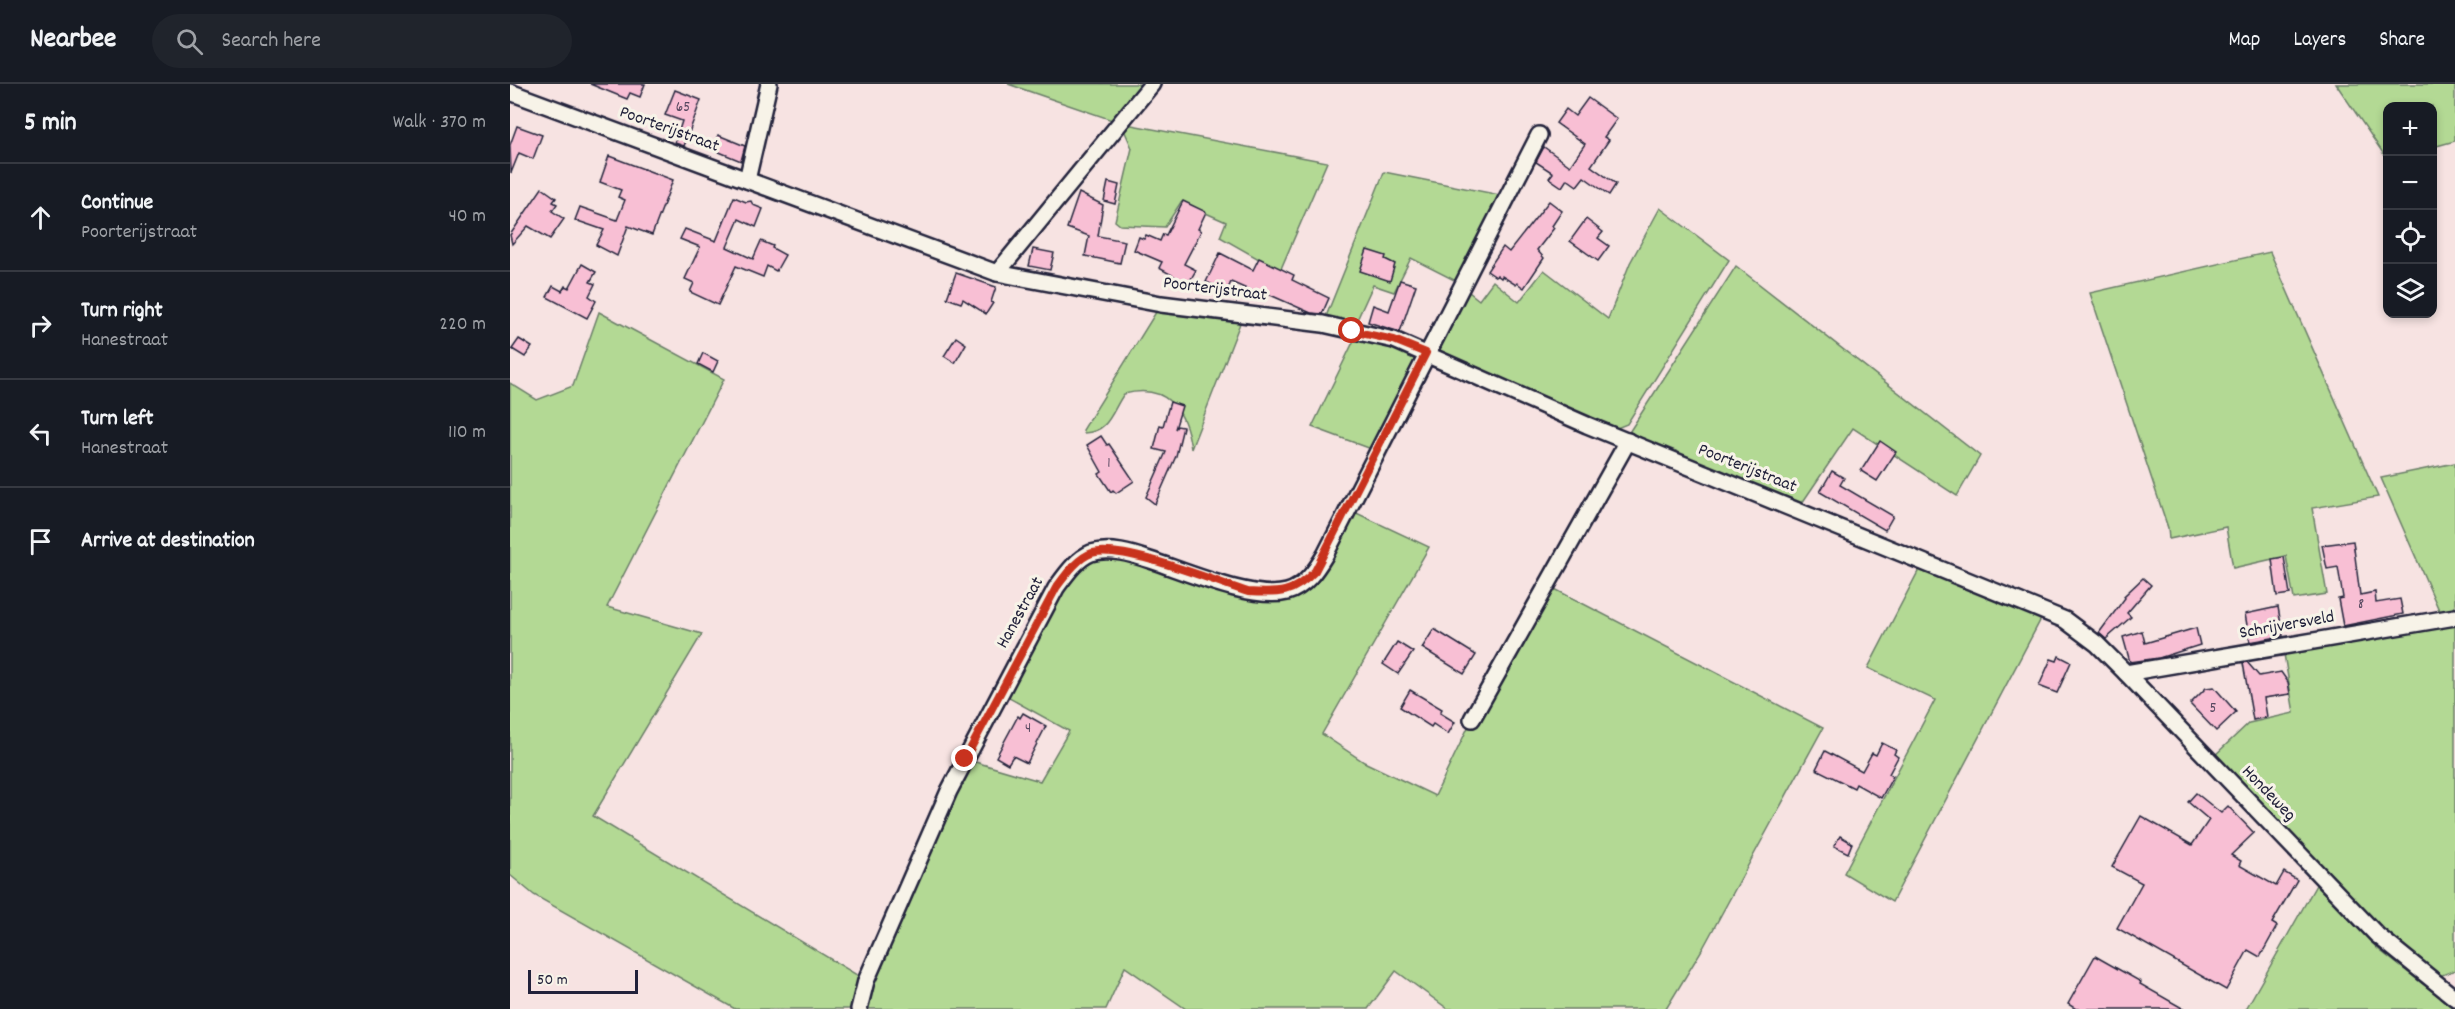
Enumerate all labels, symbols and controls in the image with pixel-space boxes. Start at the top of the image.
search box [152,14,572,68]
text: Nearbee [30,21,116,61]
icon: search [173,25,206,58]
text: Search here [221,26,321,57]
text: Map [2229,26,2260,56]
text: Layers [2293,26,2346,56]
text: Share [2379,26,2425,56]
house number: 65 [676,97,690,119]
street label: Poorterijstraat [616,100,723,160]
map controls [2383,102,2437,318]
button: + [2383,102,2437,156]
text: 5 min [24,105,77,142]
text: Walk · 370 m [393,109,486,137]
button: − [2383,156,2437,210]
text: Continue [81,188,153,219]
icon: ahead [24,201,57,234]
text: 40 m [448,203,486,231]
button: locate [2383,210,2437,264]
text: Poorterijstraat [81,219,197,247]
button: layers [2383,264,2437,318]
street label: Poorterijstraat [1162,271,1269,309]
text: Turn right [81,296,163,327]
icon: right [24,309,57,342]
text: 220 m [439,311,486,339]
route start [1338,317,1364,343]
text: Hanestraat [81,327,168,355]
text: Turn left [81,404,153,435]
icon: left [24,417,57,450]
text: 110 m [448,419,486,447]
text: Hanestraat [81,435,168,463]
street label: Poorterijstraat [1694,438,1800,500]
house number: 1 [1107,453,1111,475]
icon: arrive [24,525,57,558]
text: Arrive at destination [81,526,255,557]
street label: Hanestraat [991,572,1051,653]
house number: 8 [2358,594,2364,616]
street label: Schrijversveld [2238,605,2336,647]
house number: 5 [2210,698,2217,720]
house number: 4 [1025,718,1031,740]
route end [951,745,977,771]
street label: Hondeweg [2235,760,2301,828]
scale bar [528,967,638,994]
text: 50 m [537,969,568,992]

